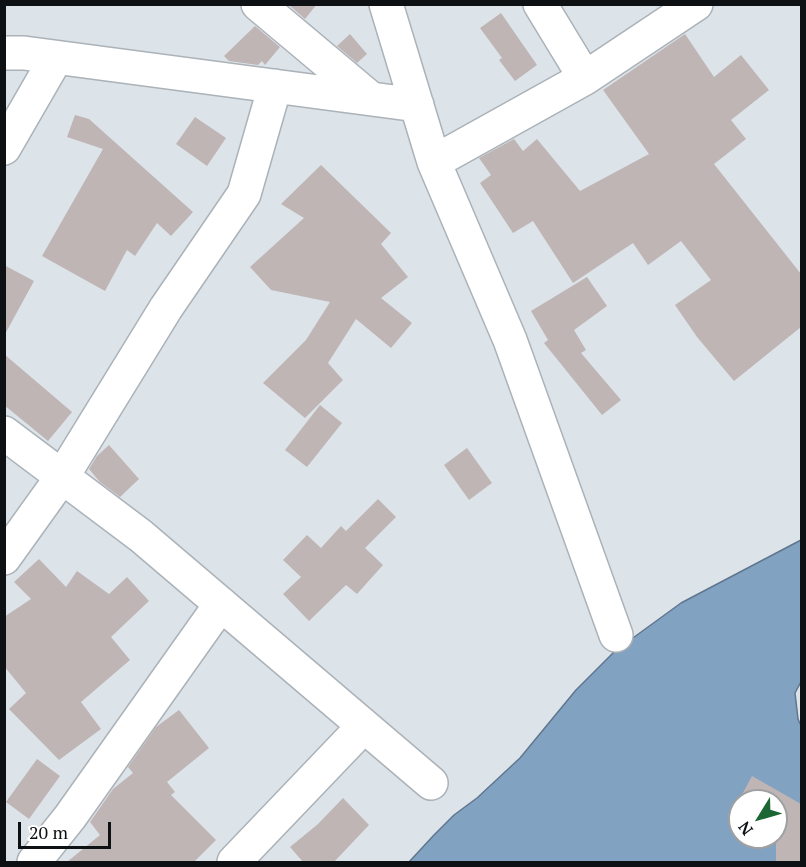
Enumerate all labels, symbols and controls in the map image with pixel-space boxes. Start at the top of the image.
north arrow [728,789,788,849]
scale bar [21,810,114,848]
text: N [733,817,758,840]
text: 20 m [29,820,68,844]

